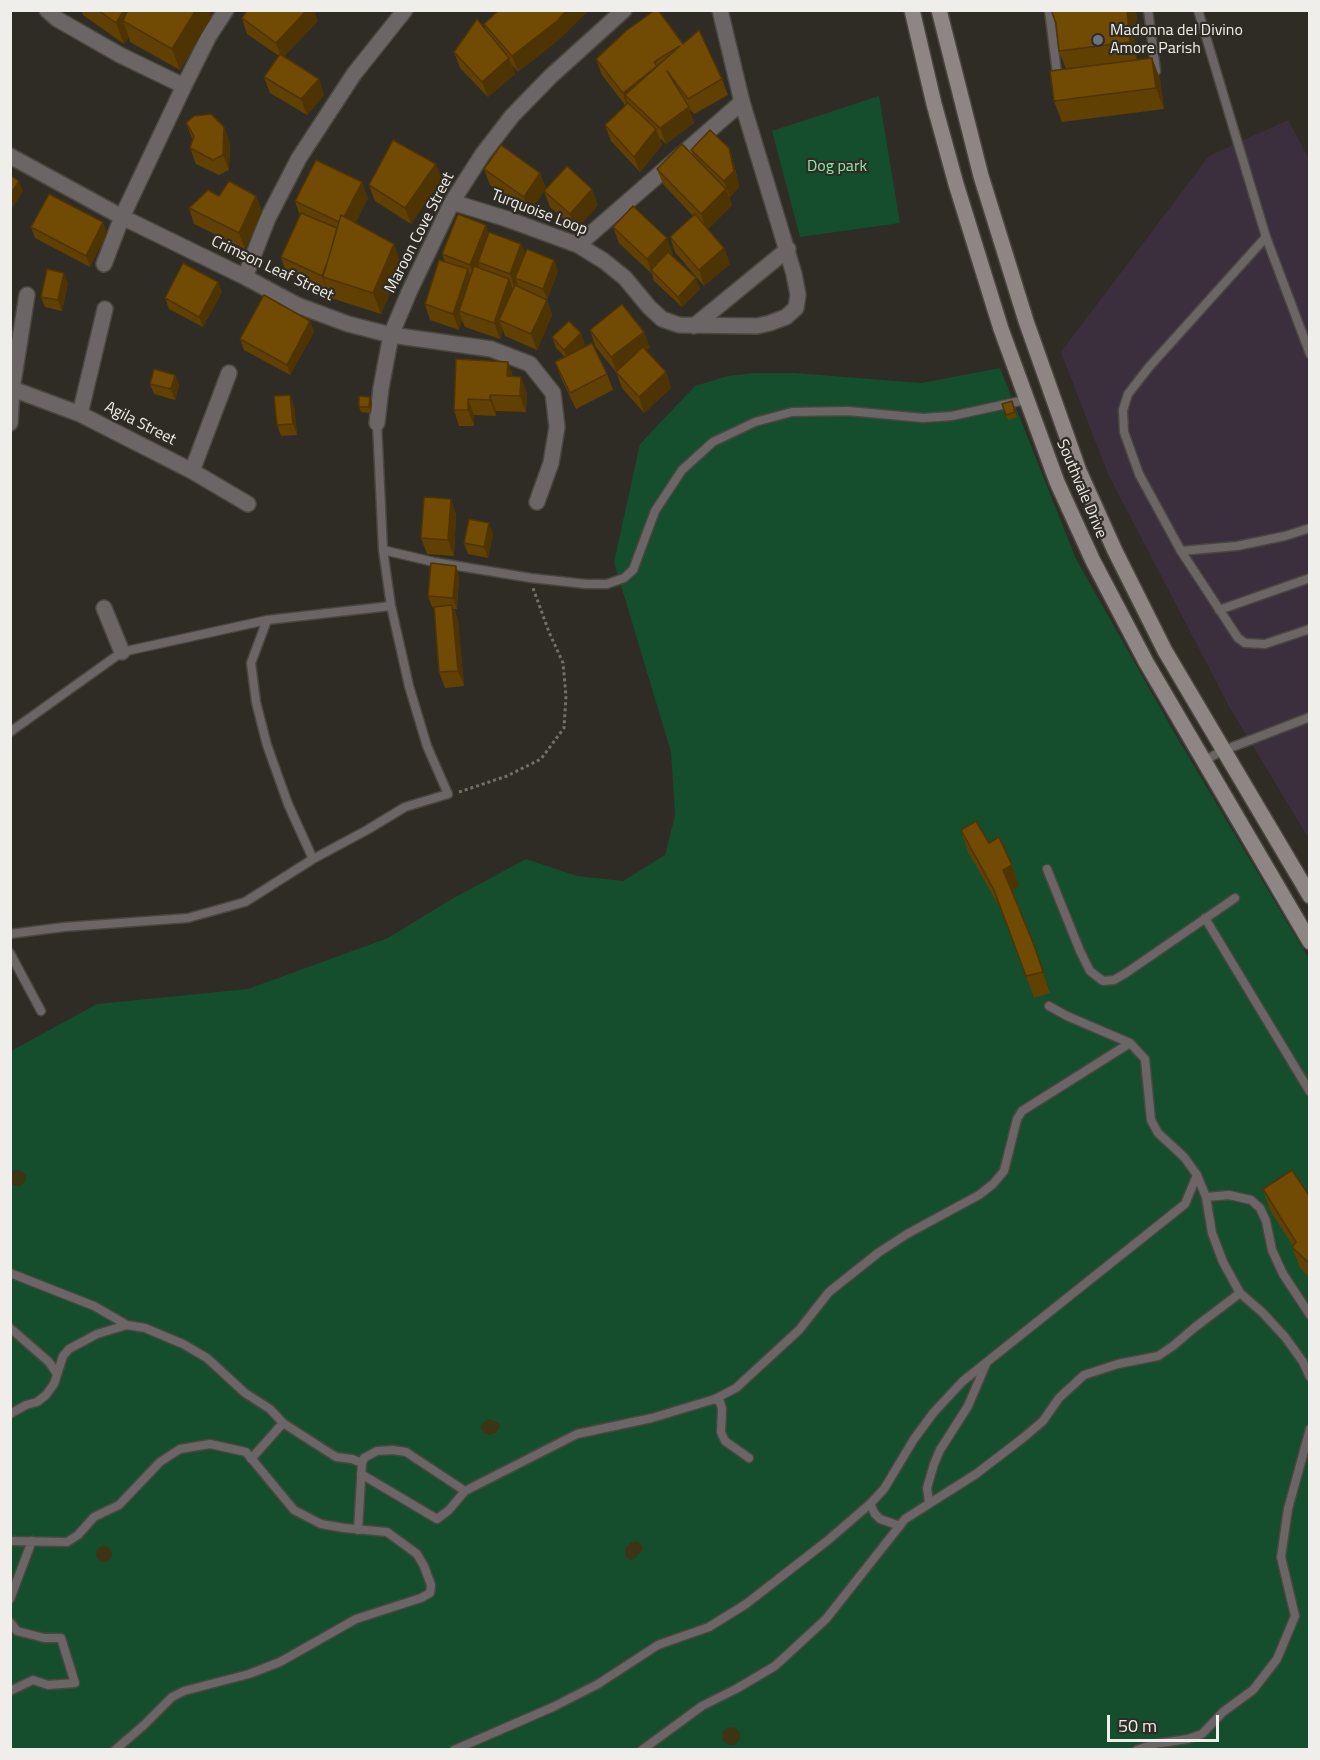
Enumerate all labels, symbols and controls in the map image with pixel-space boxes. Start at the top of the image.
place label: Madonna del Divino Amore Parish [1110,21,1243,59]
marker: Madonna del Divino Amore Parish [1091,33,1105,47]
park label: Dog park [807,157,867,177]
street label: Maroon Cove Street [381,169,459,297]
street label: Turquoise Loop [488,186,590,240]
street label: Crimson Leaf Street [208,232,336,306]
street label: Agila Street [101,398,179,450]
street label: Southvale Drive [1052,437,1110,541]
scale bar [1110,1703,1222,1741]
text: 50 m [1118,1712,1157,1739]

